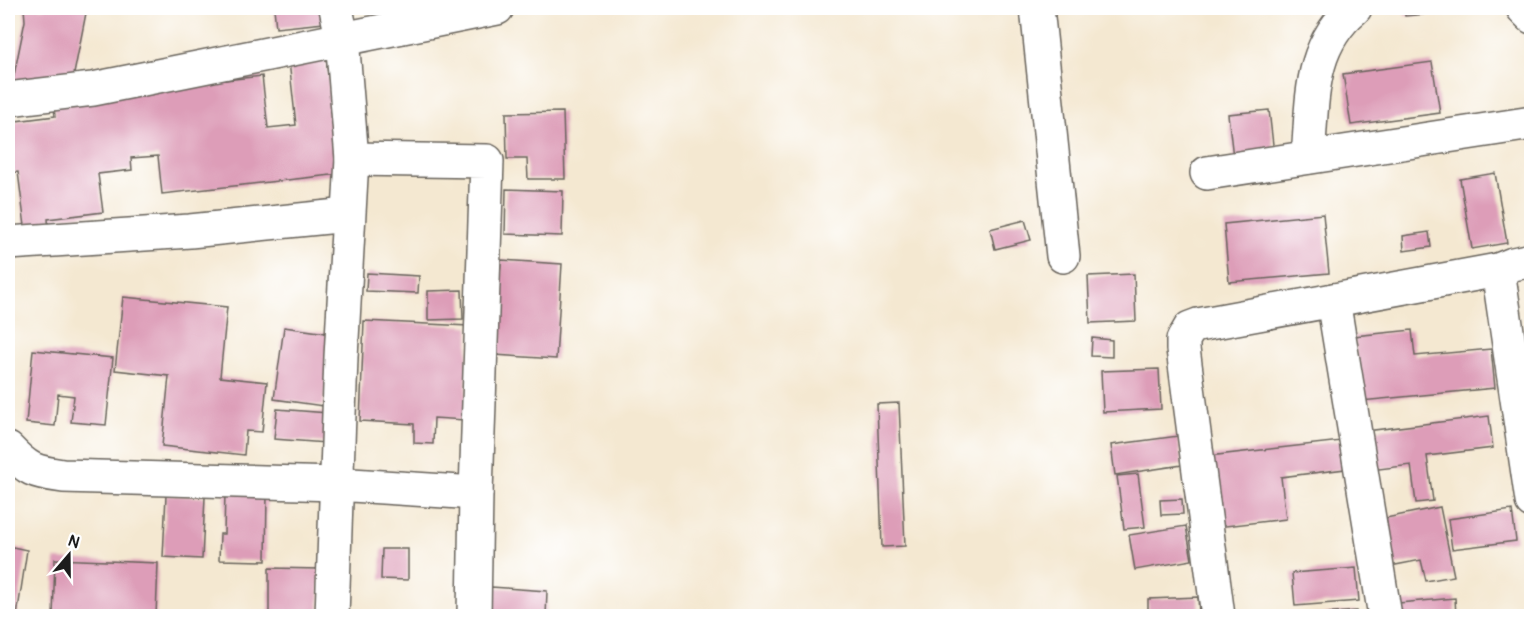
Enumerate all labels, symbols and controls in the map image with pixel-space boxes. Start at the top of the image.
north arrow [39,525,99,585]
text: N [65,531,82,553]

